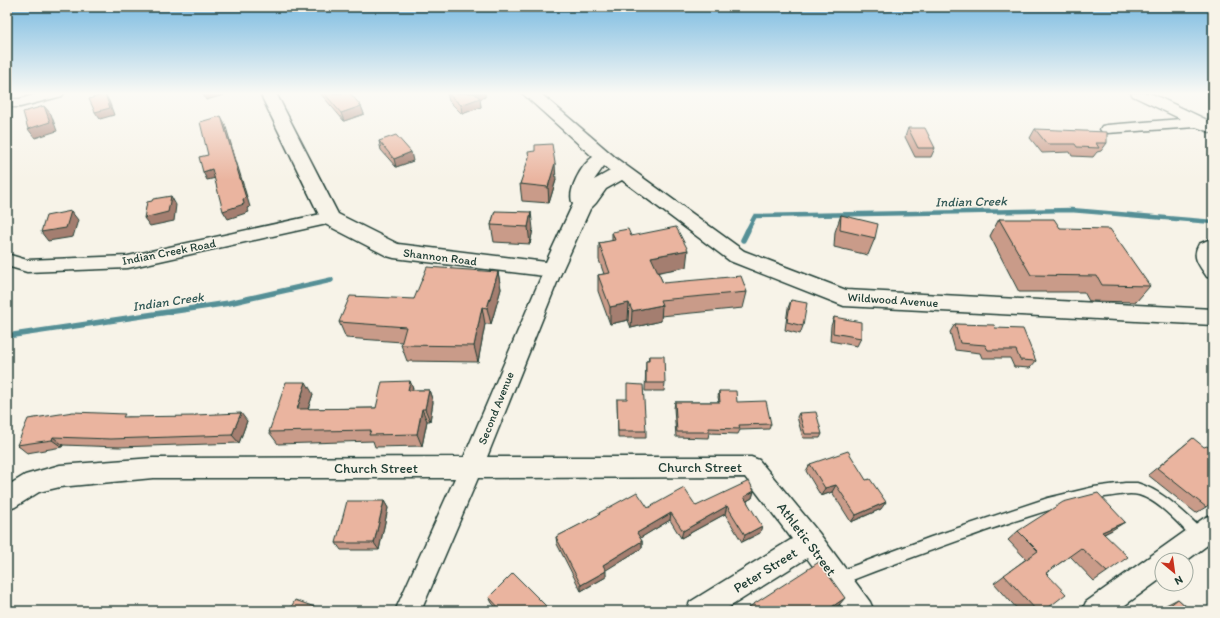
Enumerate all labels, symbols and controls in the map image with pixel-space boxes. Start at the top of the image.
water label: Indian Creek [935,193,1008,210]
street label: Indian Creek Road [121,236,217,268]
street label: Shannon Road [402,246,478,269]
water label: Indian Creek [132,289,206,314]
street label: Wildwood Avenue [847,290,939,310]
street label: Second Avenue [475,369,517,447]
street label: Church Street [658,459,742,476]
street label: Church Street [334,460,418,477]
street label: Athletic Street [773,499,840,579]
street label: Peter Street [730,544,800,597]
north arrow [1154,552,1194,592]
text: N [1172,573,1185,588]

